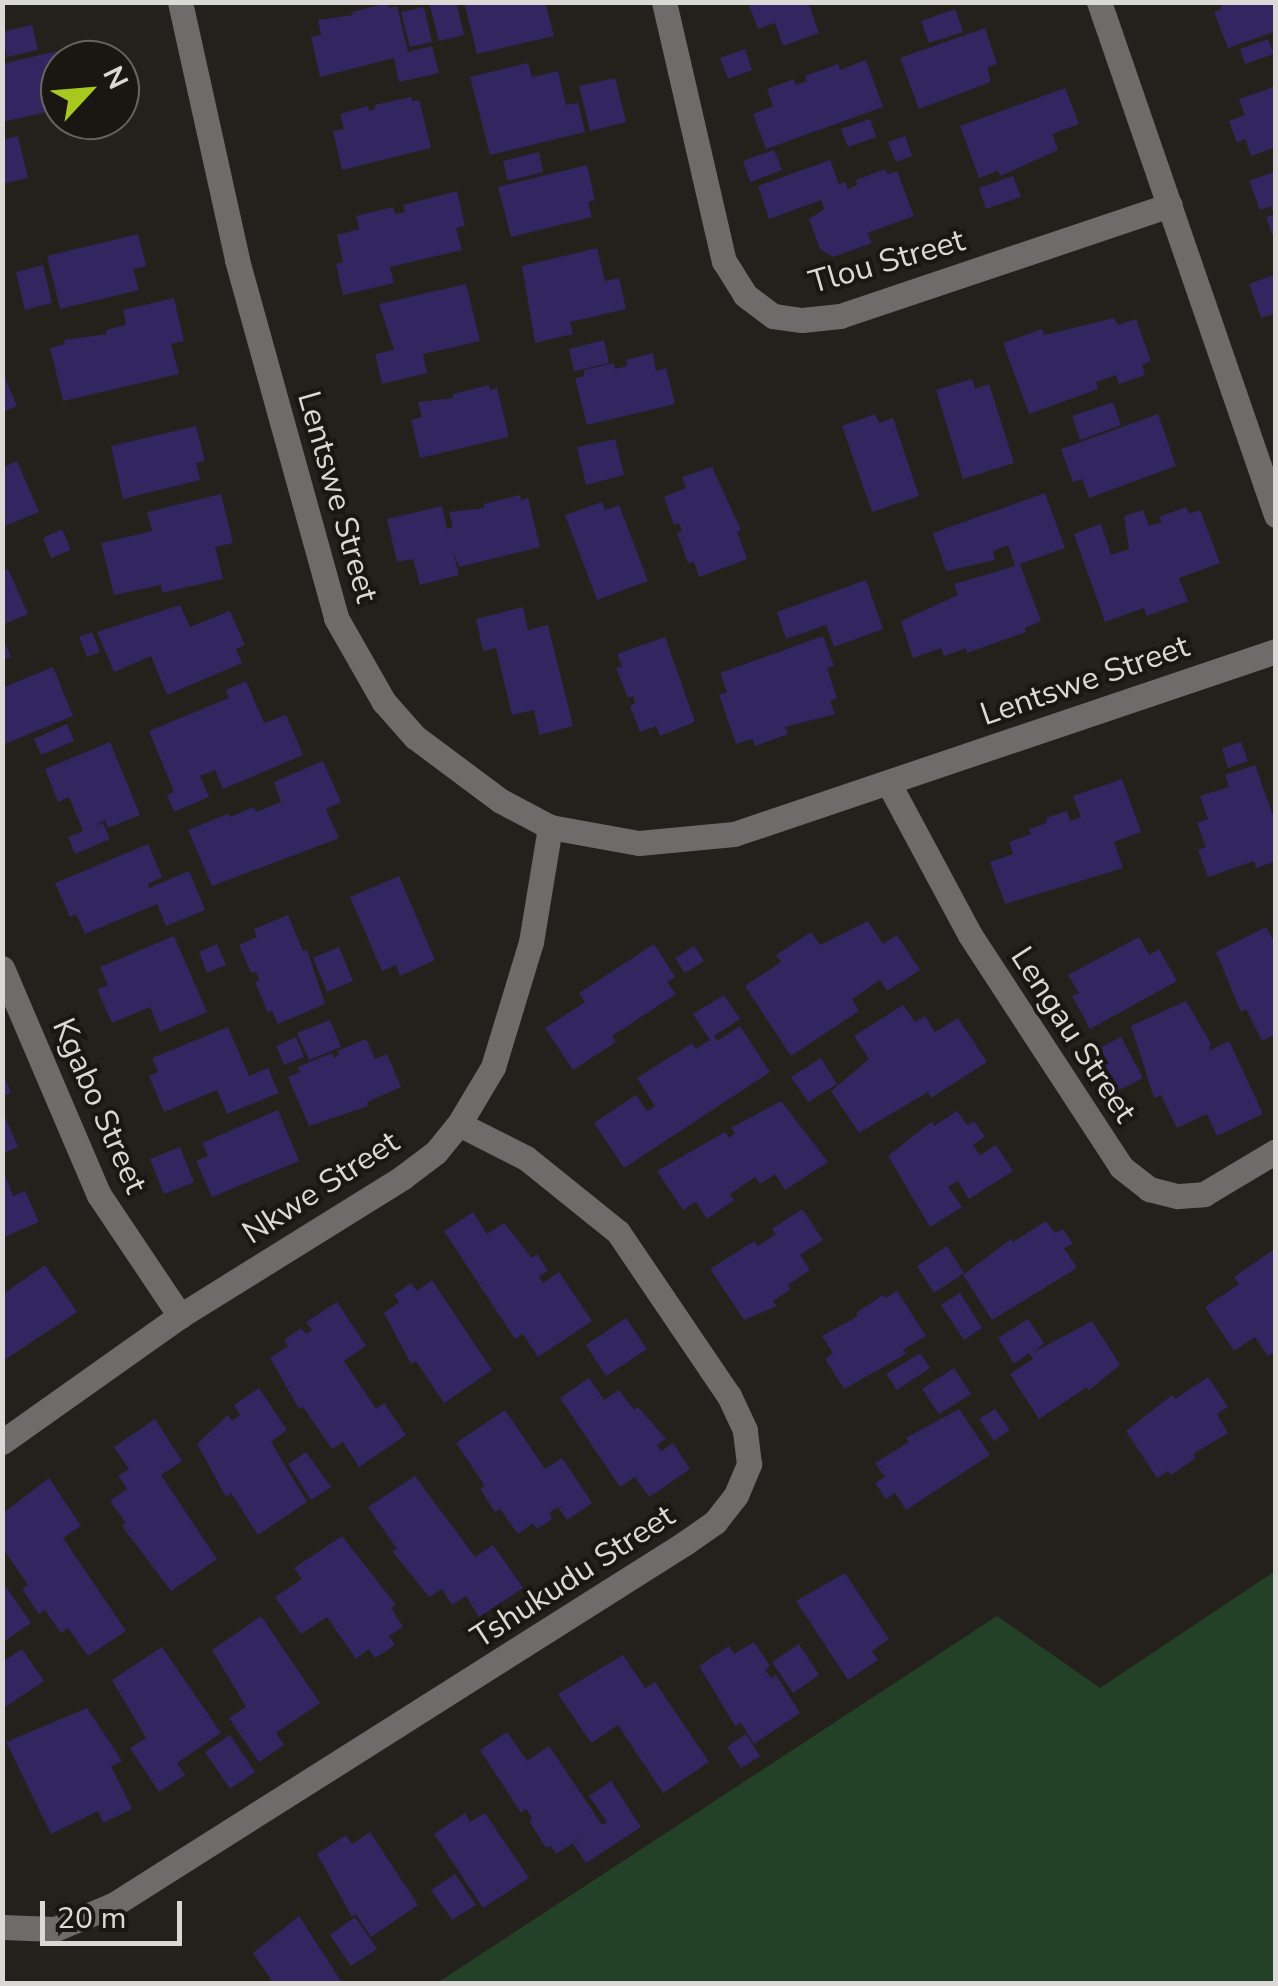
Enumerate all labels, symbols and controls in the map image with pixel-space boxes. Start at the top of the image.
north arrow [40,40,140,140]
text: N [93,60,137,95]
street label: Tlou Street [805,222,969,302]
street label: Lentswe Street [289,387,385,607]
street label: Lentswe Street [976,627,1194,735]
street label: Lengau Street [1002,940,1144,1130]
street label: Kgabo Street [43,1013,155,1199]
street label: Nkwe Street [236,1123,406,1253]
street label: Tshukudu Street [464,1497,682,1657]
scale bar [45,1881,188,1943]
text: 20 m [57,1898,126,1939]

